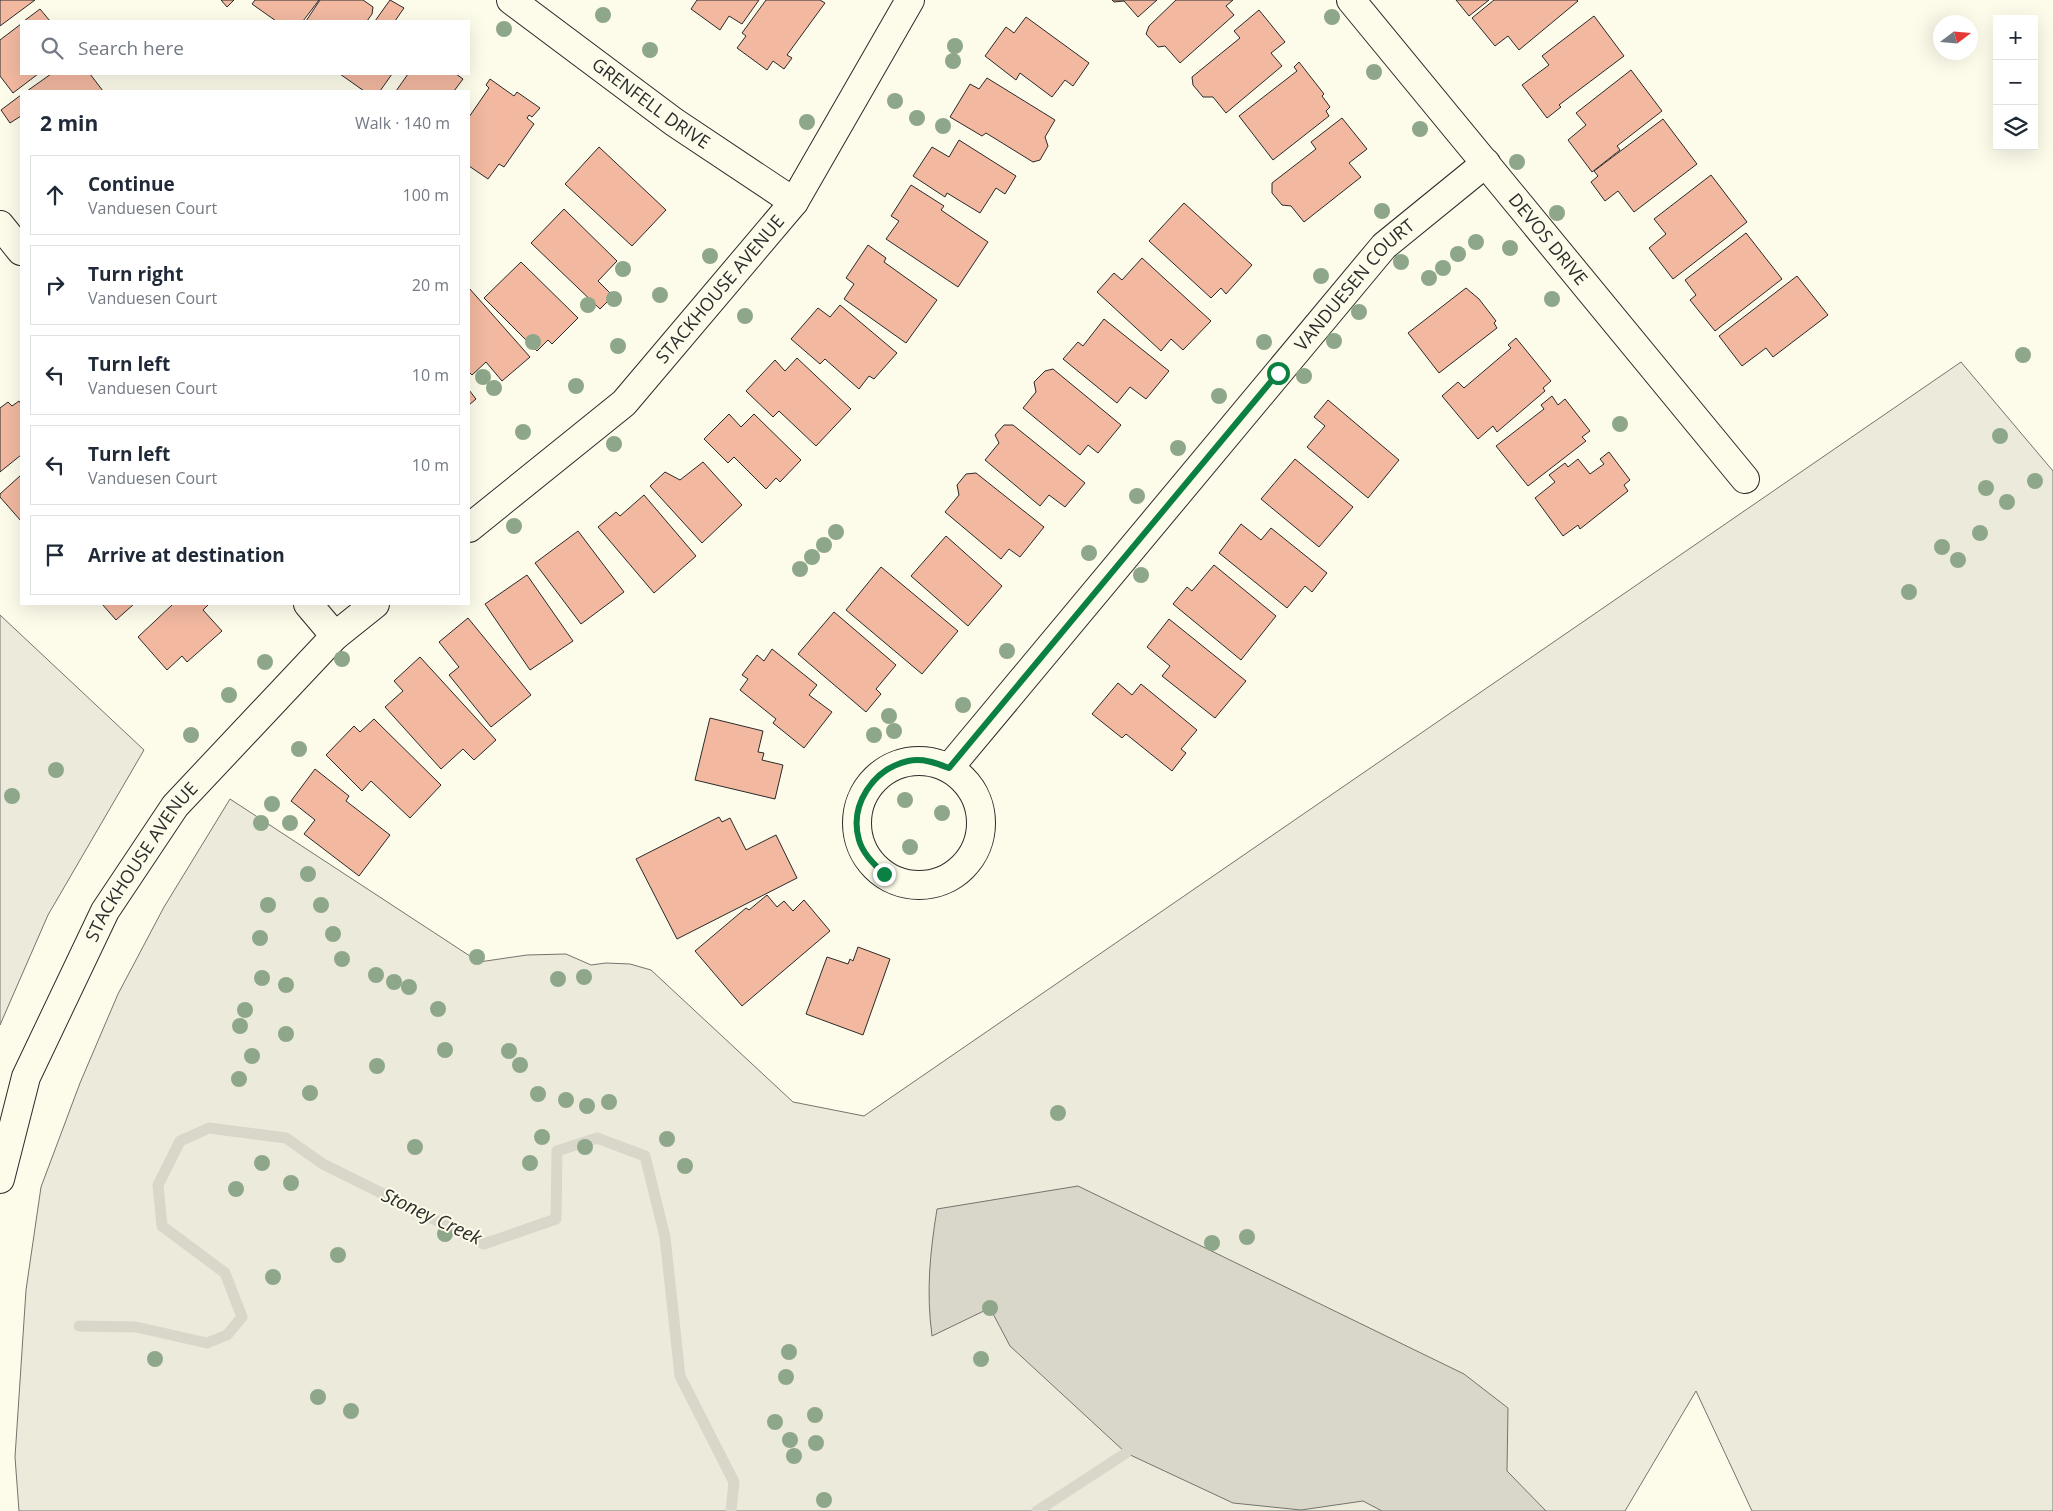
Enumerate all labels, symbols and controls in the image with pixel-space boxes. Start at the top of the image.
north arrow [1933,15,1978,60]
map controls [1993,15,2038,150]
button: + [1993,15,2038,60]
search box [20,20,470,75]
icon: search [38,34,66,62]
text: Search here [78,35,184,61]
street label: GRENFELL DRIVE [587,52,715,154]
button: − [1993,60,2038,105]
button: layers [1993,105,2038,150]
text: 2 min [40,109,98,137]
text: Walk · 140 m [355,112,450,134]
text: Continue [88,171,175,197]
icon: ahead [41,181,69,209]
text: 100 m [403,184,449,206]
street label: DEVOS DRIVE [1504,188,1594,290]
text: Vanduesen Court [88,197,217,219]
street label: STACKHOUSE AVENUE [650,209,789,368]
street label: VANDUESEN COURT [1289,213,1419,355]
text: Turn right [88,261,183,287]
icon: right [41,271,69,299]
text: 20 m [412,274,449,296]
text: Vanduesen Court [88,287,217,309]
text: Turn left [88,351,170,377]
icon: left [41,361,69,389]
route start [1267,362,1290,385]
text: 10 m [412,364,449,386]
text: Vanduesen Court [88,377,217,399]
text: Turn left [88,441,170,467]
icon: left [41,451,69,479]
text: 10 m [412,454,449,476]
text: Vanduesen Court [88,467,217,489]
icon: arrive [41,541,69,569]
text: Arrive at destination [88,542,285,568]
street label: STACKHOUSE AVENUE [79,776,202,945]
route end [873,863,896,886]
water label: Stoney Creek [378,1181,487,1251]

